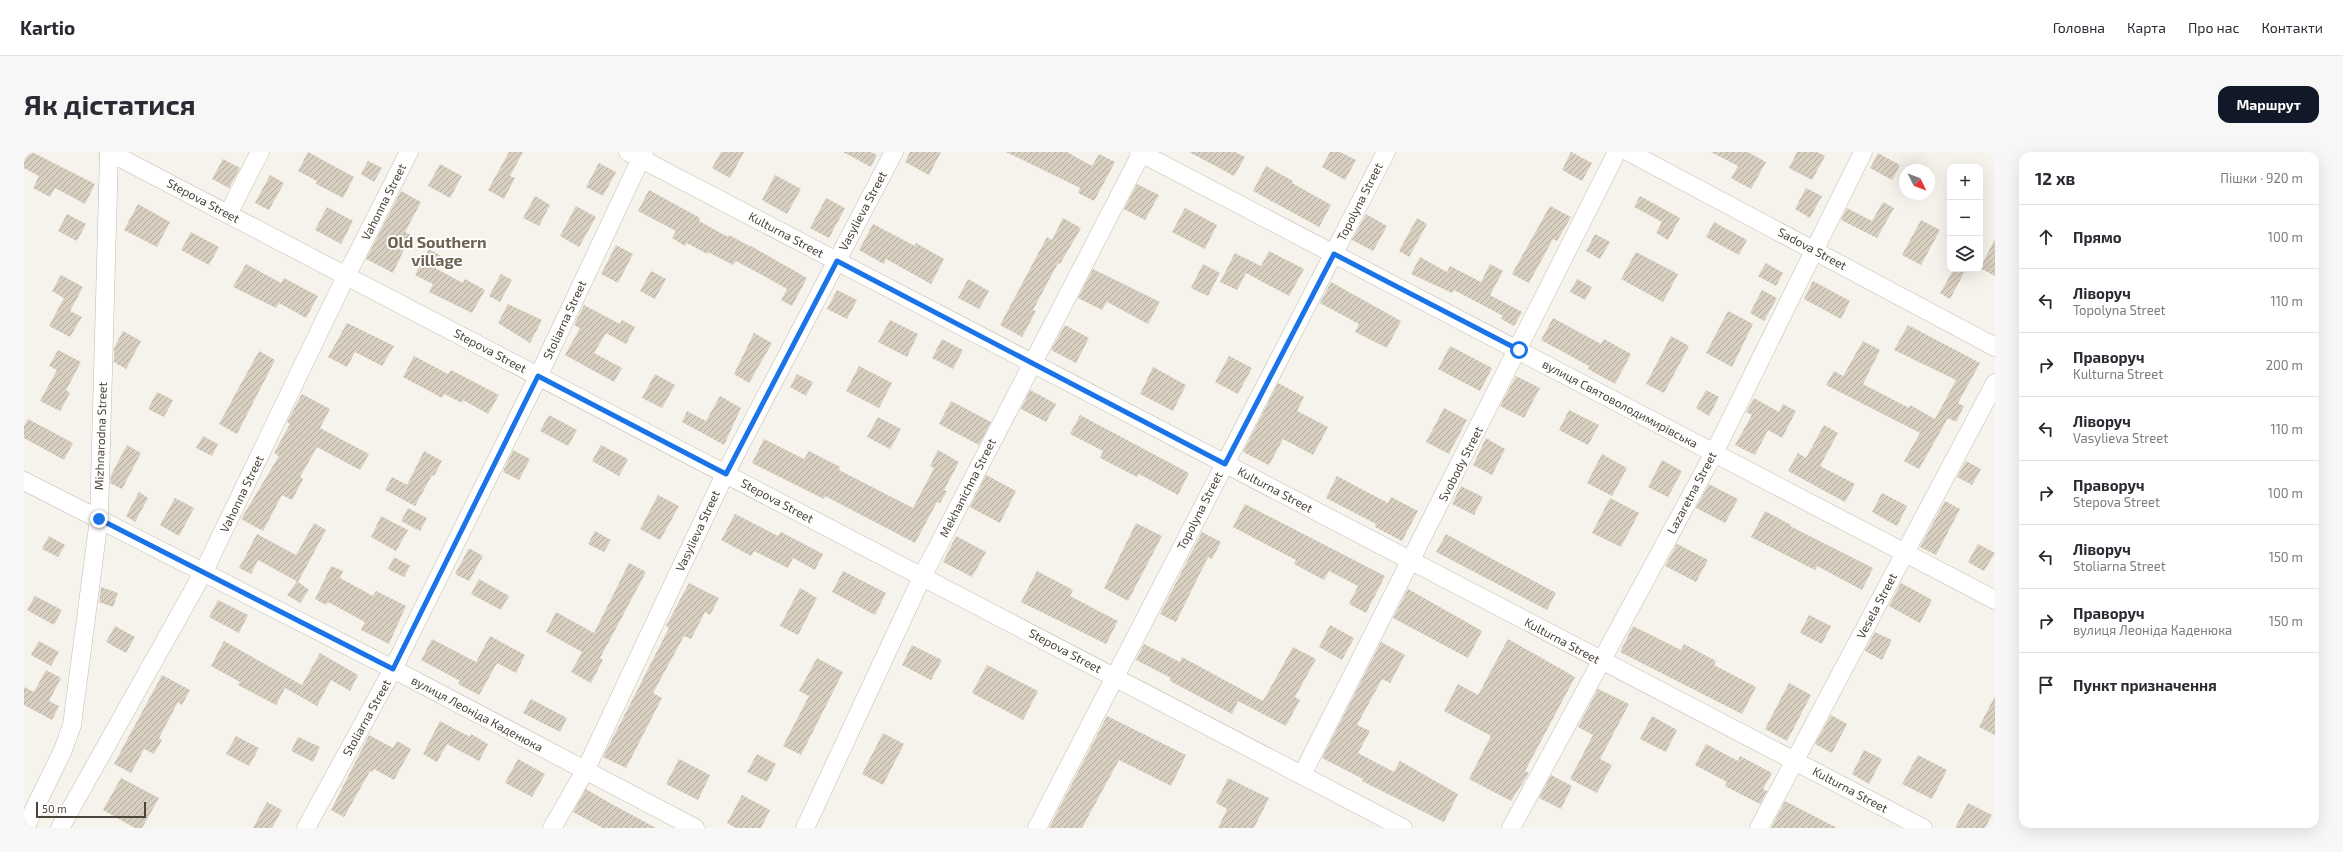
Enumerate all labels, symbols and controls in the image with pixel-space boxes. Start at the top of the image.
text: Kartio [20,16,75,39]
text: Головна [2053,19,2105,36]
text: Карта [2127,19,2166,36]
text: Про нас [2188,19,2239,36]
text: Контакти [2261,19,2323,36]
button: Маршрут [2218,86,2319,123]
text: Як дістатися [24,87,196,121]
street label: Topolyna Street [1333,160,1385,243]
street label: Vahonna Street [358,161,409,242]
north arrow [1899,164,1935,200]
map controls [1947,164,1983,272]
button: + [1947,164,1983,200]
street label: Vasylieva Street [835,168,889,253]
text: 12 хв [2035,168,2075,188]
text: Пішки · 920 m [2220,170,2303,186]
street label: Stepova Street [165,175,243,225]
button: − [1947,200,1983,236]
street label: Kulturna Street [746,208,827,260]
street label: Sadova Street [1776,224,1850,272]
icon: ahead [2035,226,2057,248]
text: Прямо [2073,228,2122,246]
text: 100 m [2268,229,2303,245]
district label: Old Southern village [387,232,487,269]
button: layers [1947,236,1983,272]
street label: Stoliarna Street [540,277,589,361]
text: Ліворуч [2073,284,2131,302]
icon: left [2035,290,2057,312]
text: 110 m [2271,293,2303,309]
text: Topolyna Street [2073,302,2166,318]
street label: Stepova Street [452,325,530,375]
route start [1510,341,1528,359]
text: Праворуч [2073,348,2144,366]
icon: right [2035,354,2057,376]
street label: вулиця Святоволодимирівська [1540,356,1701,451]
text: 200 m [2266,357,2303,373]
text: Kulturna Street [2073,366,2163,382]
street label: Mizhnarodna Street [91,381,109,490]
text: Ліворуч [2073,412,2131,430]
icon: left [2035,418,2057,440]
text: 110 m [2271,421,2303,437]
street label: Svobody Street [1435,423,1485,503]
text: Vasylieva Street [2073,430,2168,446]
street label: Mekhanichna Street [936,435,998,539]
street label: Lazaretna Street [1664,449,1719,536]
street label: Vahonna Street [216,452,266,534]
street label: Kulturna Street [1235,463,1316,515]
street label: Topolyna Street [1173,469,1225,552]
street label: Stepova Street [739,475,817,525]
text: Праворуч [2073,476,2144,494]
icon: right [2035,482,2057,504]
text: 100 m [2268,485,2303,501]
street label: Vasylieva Street [672,487,722,573]
text: Stepova Street [2073,494,2160,510]
route end [90,510,108,528]
text: Ліворуч [2073,540,2131,558]
icon: left [2035,546,2057,568]
text: 150 m [2269,549,2303,565]
text: Stoliarna Street [2073,558,2166,574]
street label: Vesela Street [1853,570,1899,641]
text: Праворуч [2073,604,2144,622]
icon: right [2035,610,2057,632]
text: 150 m [2269,613,2303,629]
street label: Kulturna Street [1522,614,1603,666]
text: вулиця Леоніда Каденюка [2073,622,2232,638]
street label: Stepova Street [1027,625,1105,675]
street label: вулиця Леоніда Каденюка [409,672,546,755]
icon: arrive [2035,674,2057,696]
street label: Stoliarna Street [339,676,393,758]
text: Пункт призначення [2073,676,2217,694]
street label: Kulturna Street [1810,763,1891,815]
scale bar [36,800,146,819]
text: 50 m [42,802,67,815]

